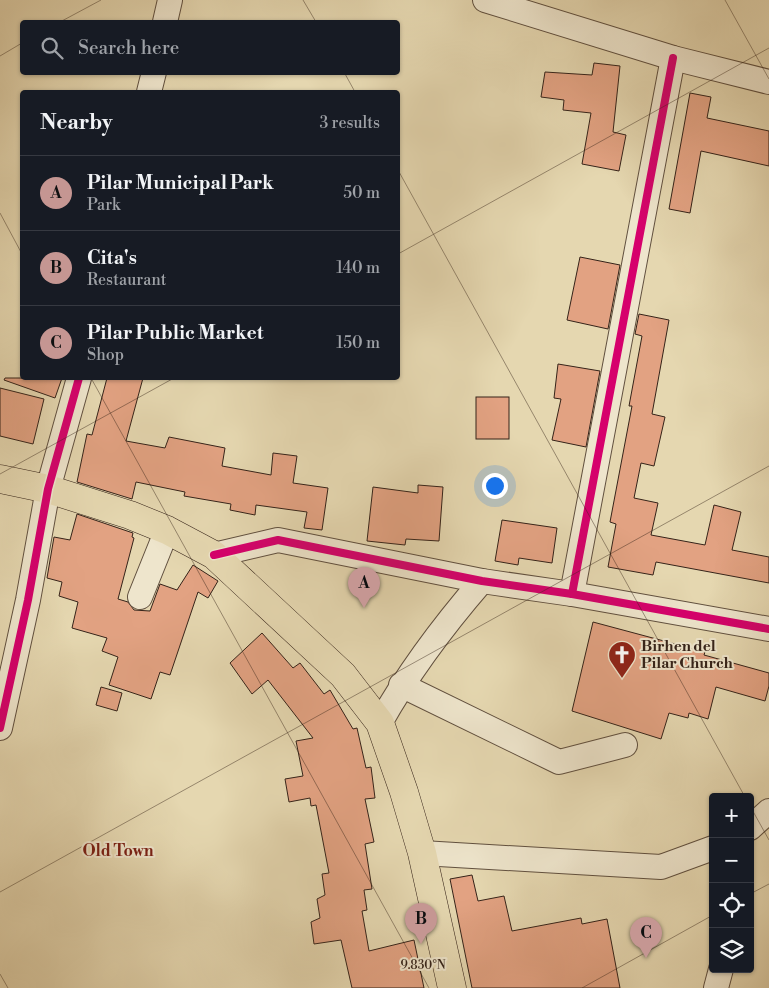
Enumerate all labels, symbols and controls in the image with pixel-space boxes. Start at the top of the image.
search box [20,20,400,75]
icon: search [38,34,66,62]
text: Search here [78,36,179,60]
text: Nearby [40,110,113,136]
text: 3 results [319,113,380,133]
text: Pilar Municipal Park [87,171,274,195]
text: A [50,183,62,203]
text: 50 m [343,183,380,203]
text: Park [87,195,120,215]
text: Cita's [87,246,137,270]
text: B [50,258,62,278]
text: 140 m [336,258,380,278]
text: Restaurant [87,270,166,290]
text: Pilar Public Market [87,321,263,345]
text: C [50,333,62,353]
text: 150 m [336,333,380,353]
text: Shop [87,345,124,365]
your location [482,473,508,499]
pin: A [348,567,380,608]
place label: Birhen del Pilar Church [641,637,734,673]
church icon: Birhen del Pilar Church [607,640,637,679]
map controls [709,793,754,973]
button: + [709,793,754,838]
button: − [709,838,754,883]
district label: Old Town [82,841,154,861]
button: locate [709,883,754,928]
pin: B [405,903,437,944]
pin: C [630,917,662,958]
button: layers [709,928,754,973]
text: 9.830°N [400,958,446,973]

